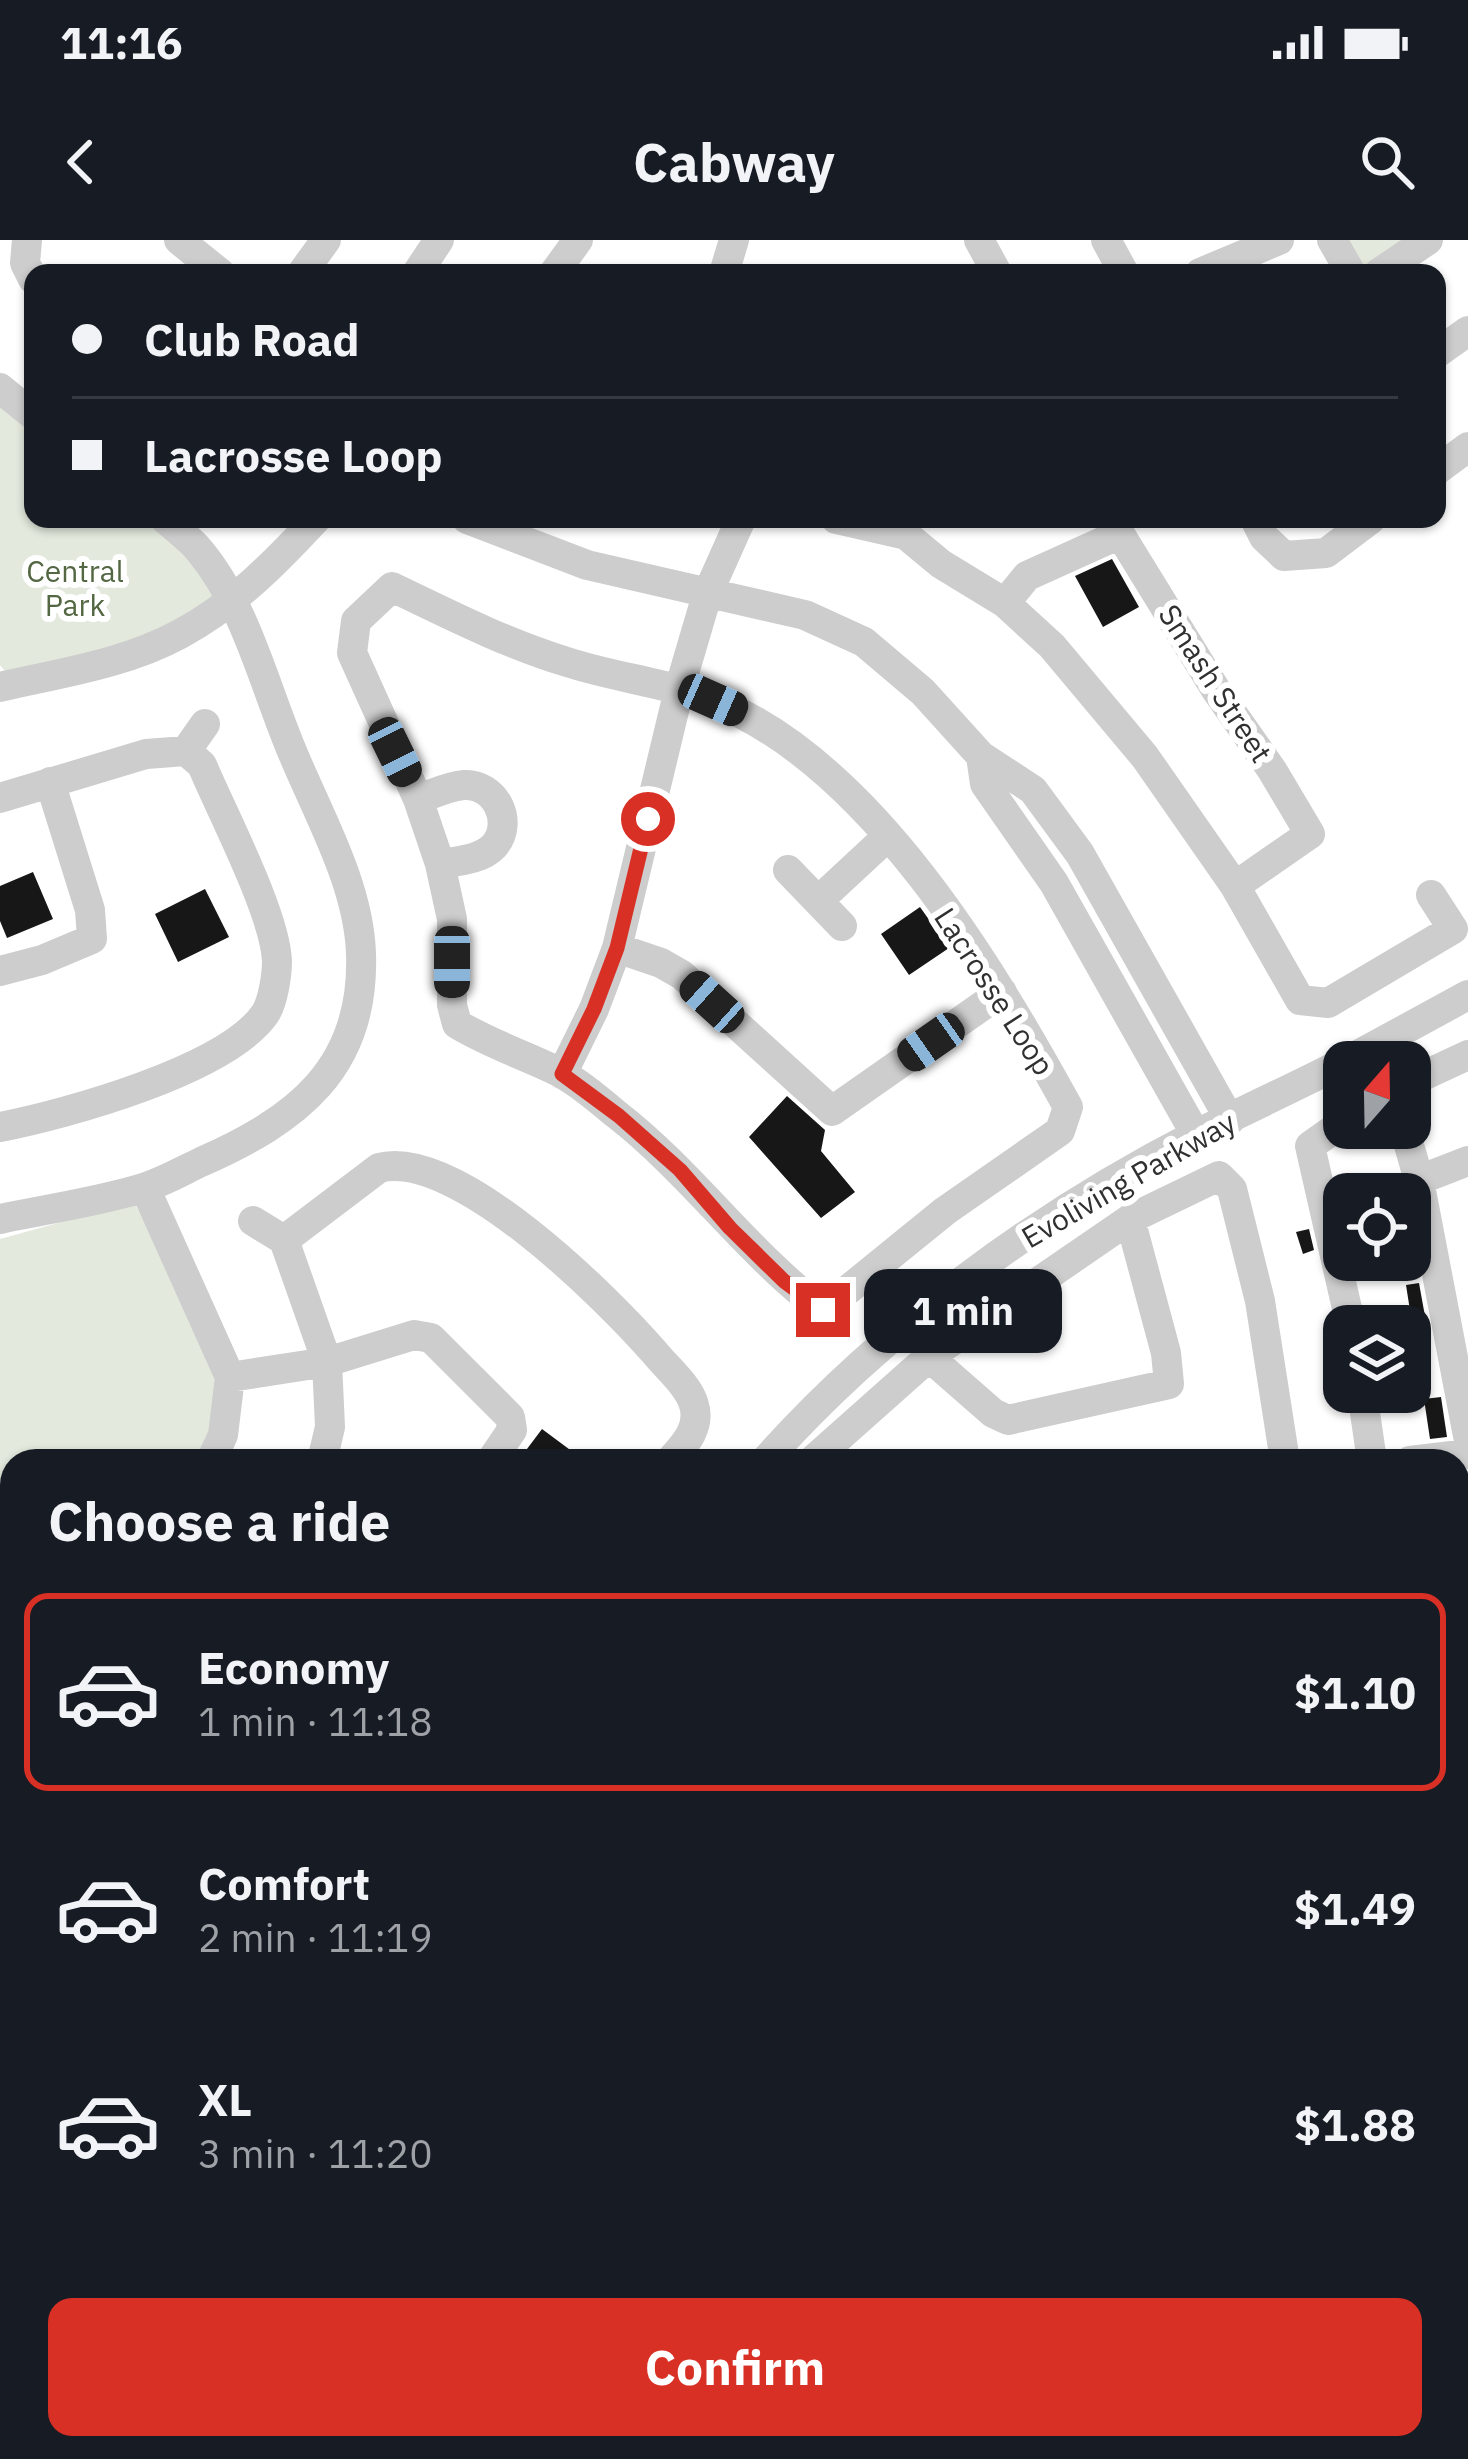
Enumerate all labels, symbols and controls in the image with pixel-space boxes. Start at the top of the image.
text: 11:16 [60,13,183,71]
text: Cabway [633,127,835,197]
icon: back [48,129,114,195]
icon: search [1354,129,1420,195]
text: Club Road [144,310,360,368]
text: Lacrosse Loop [144,426,443,484]
park label: Central Park [26,551,124,624]
street label: Smash Street [1150,597,1282,769]
car [673,669,753,731]
car [363,712,427,792]
route start [621,792,675,846]
street label: Lacrosse Loop [926,900,1064,1082]
car [434,926,470,998]
car [673,965,751,1039]
car [891,1007,971,1077]
north arrow [1323,1041,1431,1149]
map controls [1323,1041,1431,1413]
street label: Evoliving Parkway [1014,1102,1242,1256]
button: locate [1323,1173,1431,1281]
callout: 1 min [865,1268,1063,1352]
route end [796,1283,850,1337]
text: 1 min [912,1285,1014,1336]
button: layers [1323,1305,1431,1413]
text: Choose a ride [48,1486,390,1556]
icon: car [54,1638,162,1746]
text: Economy [198,1638,389,1696]
text: $1.10 [1294,1663,1416,1721]
text: 1 min · 11:18 [198,1696,433,1747]
icon: car [54,1854,162,1962]
text: Comfort [198,1854,370,1912]
text: $1.49 [1294,1879,1416,1937]
text: 2 min · 11:19 [198,1912,433,1963]
icon: car [54,2070,162,2178]
text: XL [198,2070,252,2128]
text: $1.88 [1294,2095,1416,2153]
text: 3 min · 11:20 [198,2128,433,2179]
button: Confirm [48,2298,1422,2436]

